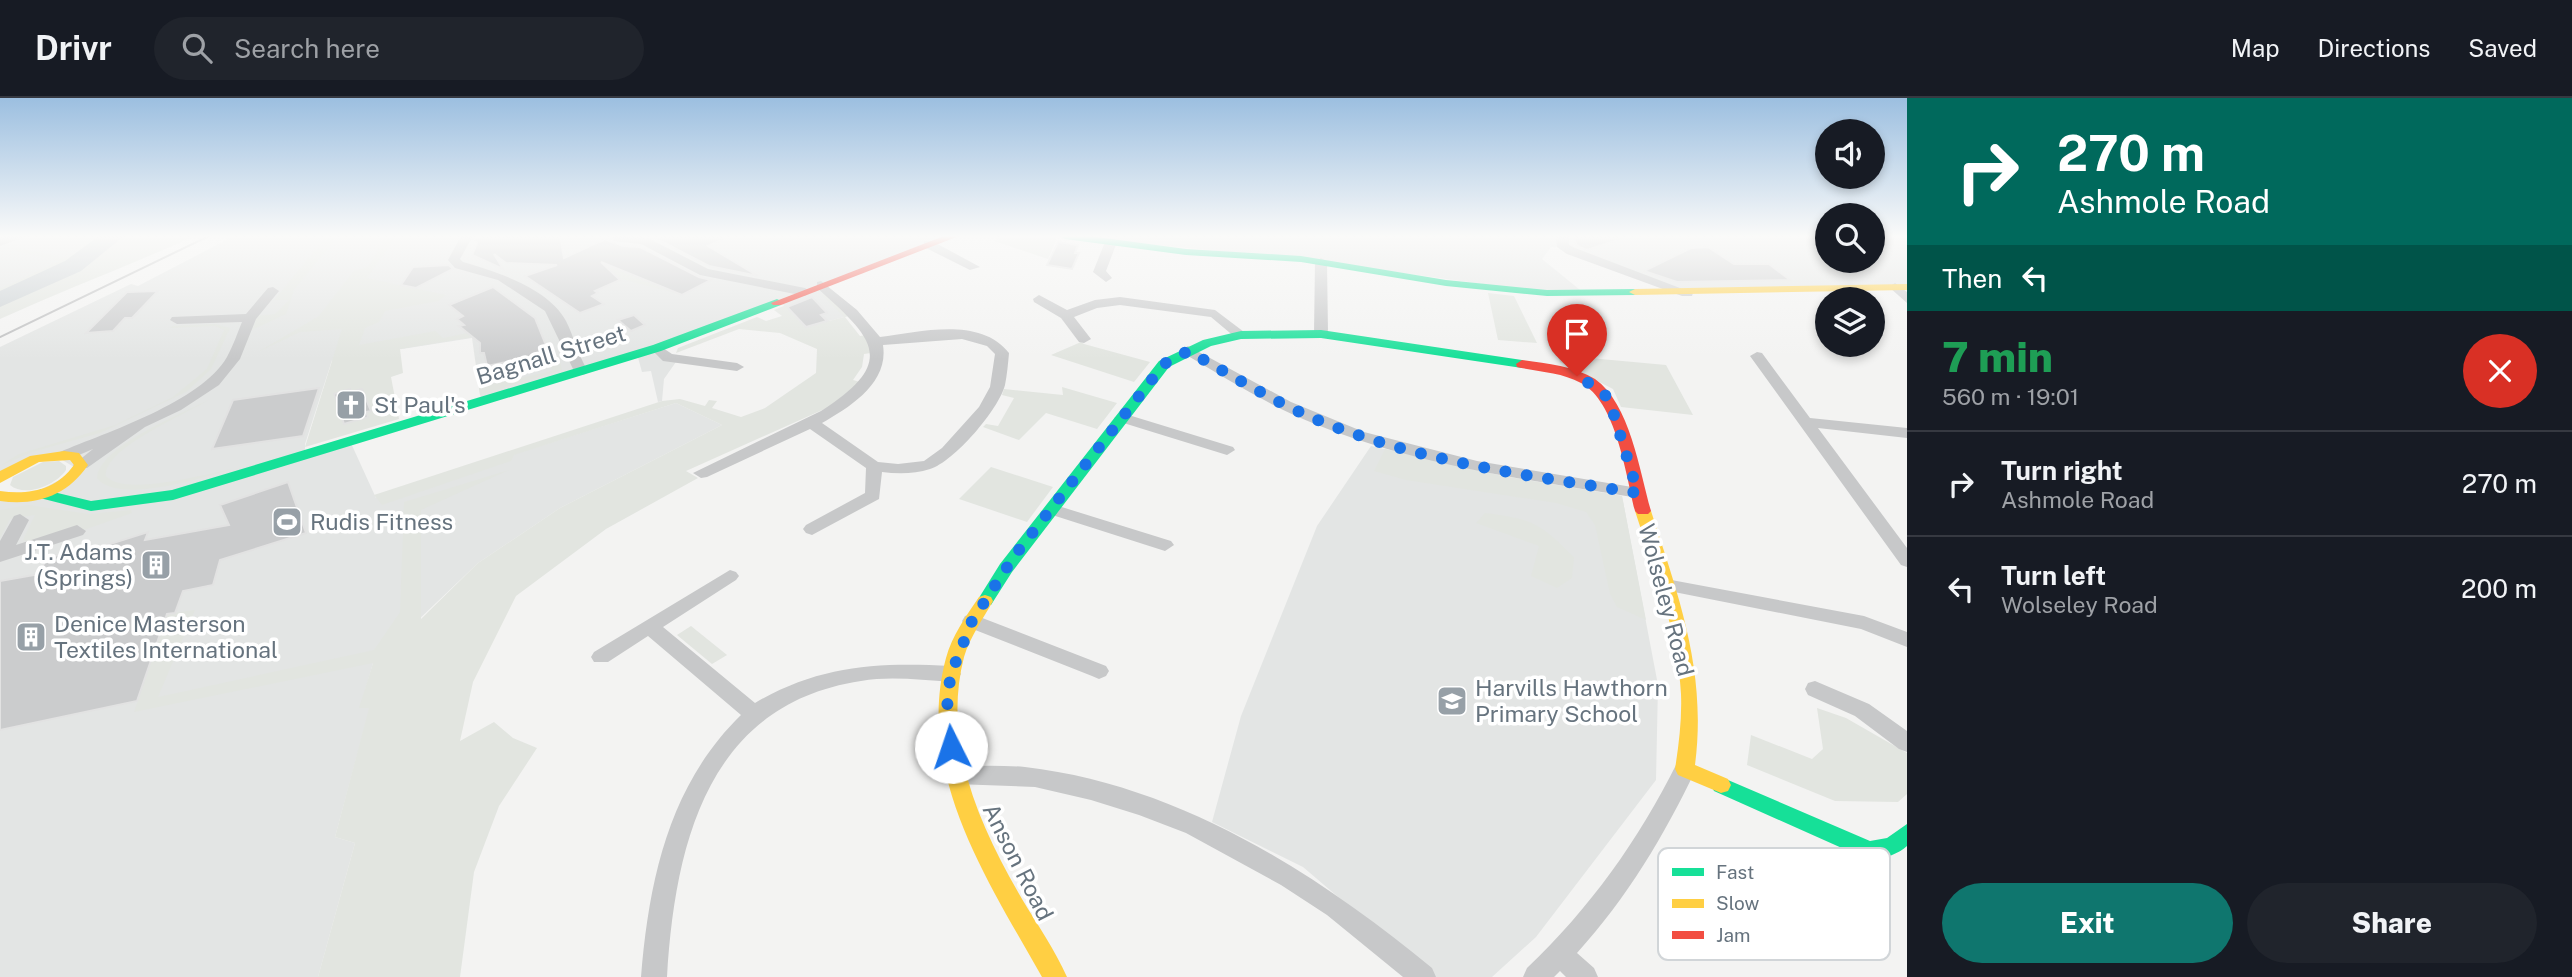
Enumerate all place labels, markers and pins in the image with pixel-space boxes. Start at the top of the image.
pin [1547,304,1607,376]
church icon: St Paul's [334,388,368,422]
place label: St Paul's [374,391,466,418]
sports icon: Rudis Fitness [270,505,304,539]
place label: Rudis Fitness [310,508,453,535]
place label: J.T. Adams (Springs) [24,538,133,591]
building icon: J.T. Adams (Springs) [139,548,173,582]
place label: Denice Masterson Textiles International [54,610,278,663]
building icon: Denice Masterson Textiles International [14,620,48,654]
place label: Harvills Hawthorn Primary School [1475,674,1668,727]
school or university icon: Harvills Hawthorn Primary School [1435,684,1469,718]

